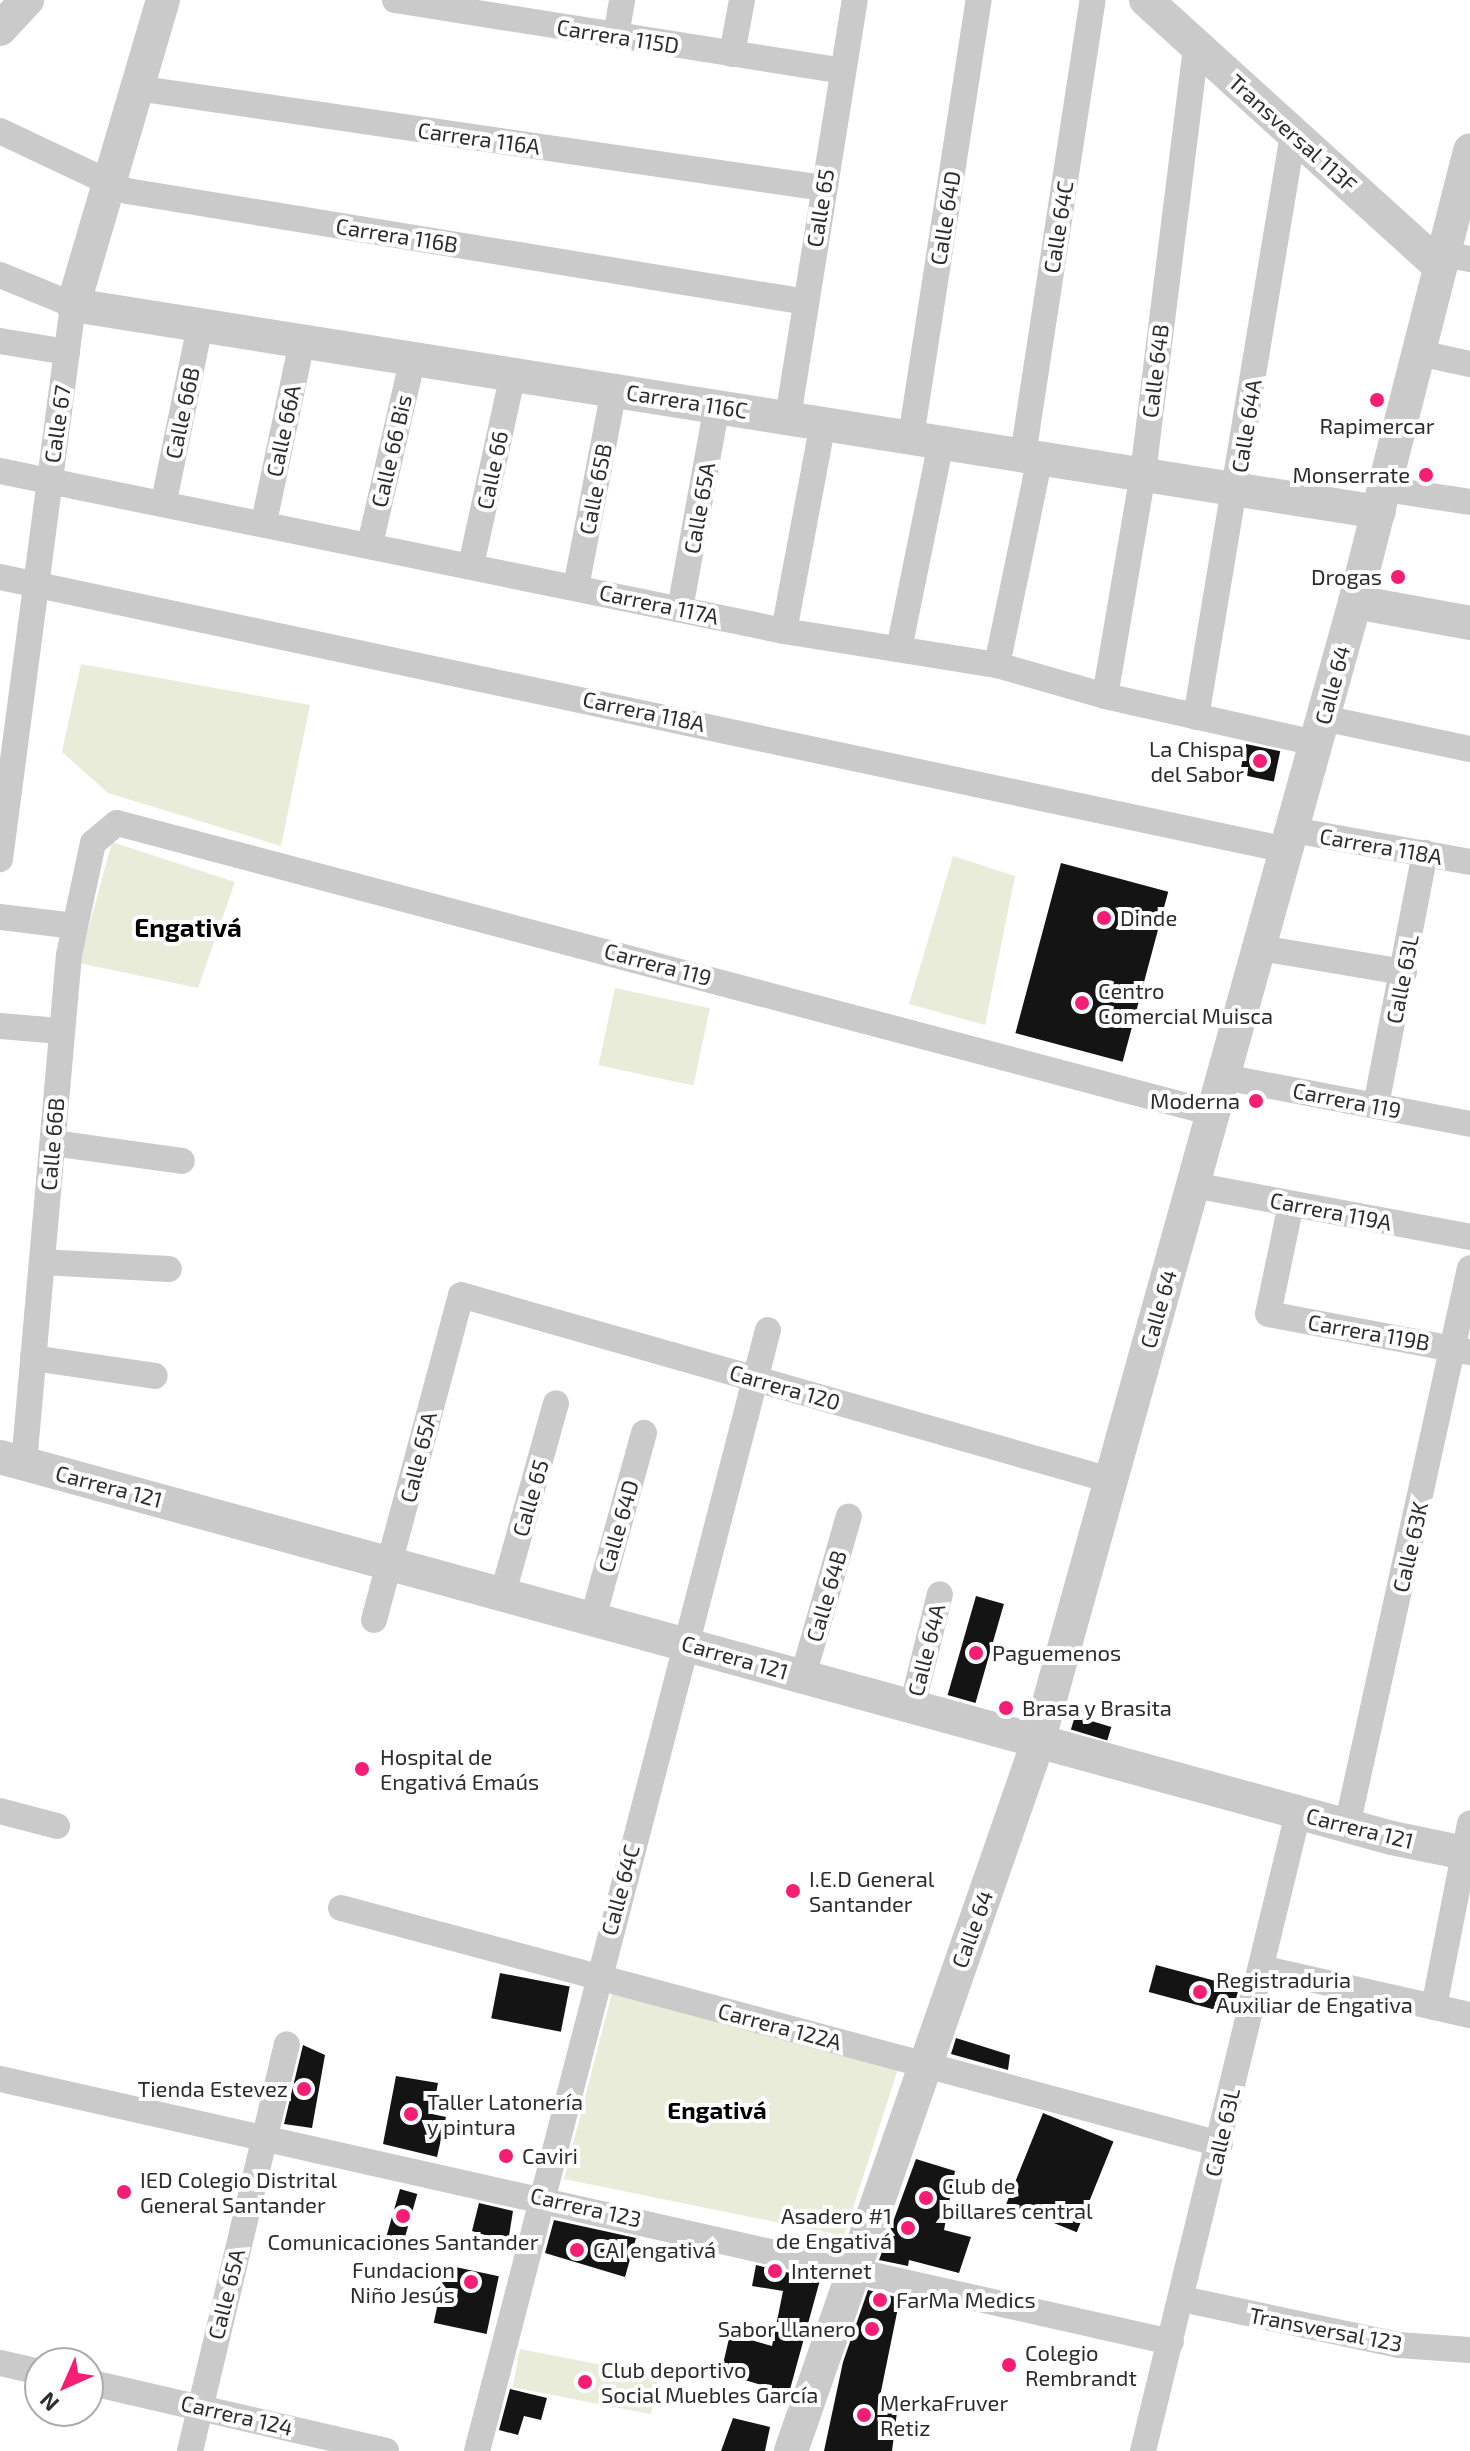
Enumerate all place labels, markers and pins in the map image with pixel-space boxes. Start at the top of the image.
marker: Rapimercar [1368,391,1386,409]
place label: Rapimercar [1319,413,1435,439]
place label: Monserrate [1293,462,1410,488]
marker: Monserrate [1417,466,1435,484]
place label: Drogas [1311,564,1382,590]
marker: Drogas [1389,568,1407,586]
place label: La Chispa del Sabor [1149,735,1244,786]
marker: La Chispa del Sabor [1251,752,1269,770]
place label: Dinde [1120,905,1177,931]
marker: Dinde [1095,909,1113,927]
place label: Centro Comercial Muisca [1098,977,1274,1028]
marker: Centro Comercial Muisca [1073,994,1091,1012]
place label: Moderna [1150,1088,1240,1114]
marker: Moderna [1247,1092,1265,1110]
place label: Paguemenos [992,1640,1121,1666]
marker: Paguemenos [967,1644,985,1662]
place label: Brasa y Brasita [1022,1695,1173,1721]
marker: Brasa y Brasita [997,1699,1015,1717]
place label: Hospital de Engativá Emaús [380,1743,539,1794]
marker: Hospital de Engativá Emaús [351,1758,373,1780]
place label: I.E.D General Santander [809,1865,934,1916]
marker: I.E.D General Santander [784,1882,802,1900]
place label: Registraduria Auxiliar de Engativa [1216,1966,1413,2018]
marker: Registraduria Auxiliar de Engativa [1191,1983,1209,2001]
place label: Tienda Estevez [137,2076,288,2102]
marker: Tienda Estevez [295,2080,313,2098]
place label: Taller Latonería y pintura [427,2088,584,2140]
marker: Taller Latonería y pintura [402,2105,420,2123]
place label: Caviri [522,2143,578,2169]
marker: Caviri [497,2147,515,2165]
place label: IED Colegio Distrital General Santander [140,2166,337,2218]
place label: Club de billares central [942,2172,1093,2224]
marker: IED Colegio Distrital General Santander [115,2183,133,2201]
marker: Club de billares central [917,2189,935,2207]
place label: Asadero #1 de Engativá [776,2202,892,2254]
marker: Comunicaciones Santander [394,2207,412,2225]
marker: Asadero #1 de Engativá [899,2219,917,2237]
place label: Comunicaciones Santander [268,2229,538,2255]
place label: CAI engativá [593,2237,716,2263]
marker: CAI engativá [568,2241,586,2259]
place label: Fundacion Niño Jesús [350,2256,455,2308]
place label: Internet [791,2258,872,2284]
marker: Internet [766,2262,784,2280]
marker: Fundacion Niño Jesús [462,2273,480,2291]
place label: FarMa Medics [896,2287,1036,2313]
marker: FarMa Medics [871,2291,889,2309]
place label: Sabor Llanero [717,2316,856,2342]
marker: Sabor Llanero [863,2320,881,2338]
place label: Colegio Rembrandt [1025,2339,1137,2390]
place label: Club deportivo Social Muebles García [601,2356,819,2408]
marker: Colegio Rembrandt [1000,2356,1018,2374]
marker: Club deportivo Social Muebles García [576,2373,594,2391]
place label: MerkaFruver Retiz [880,2389,1008,2440]
marker: MerkaFruver Retiz [855,2406,873,2424]

